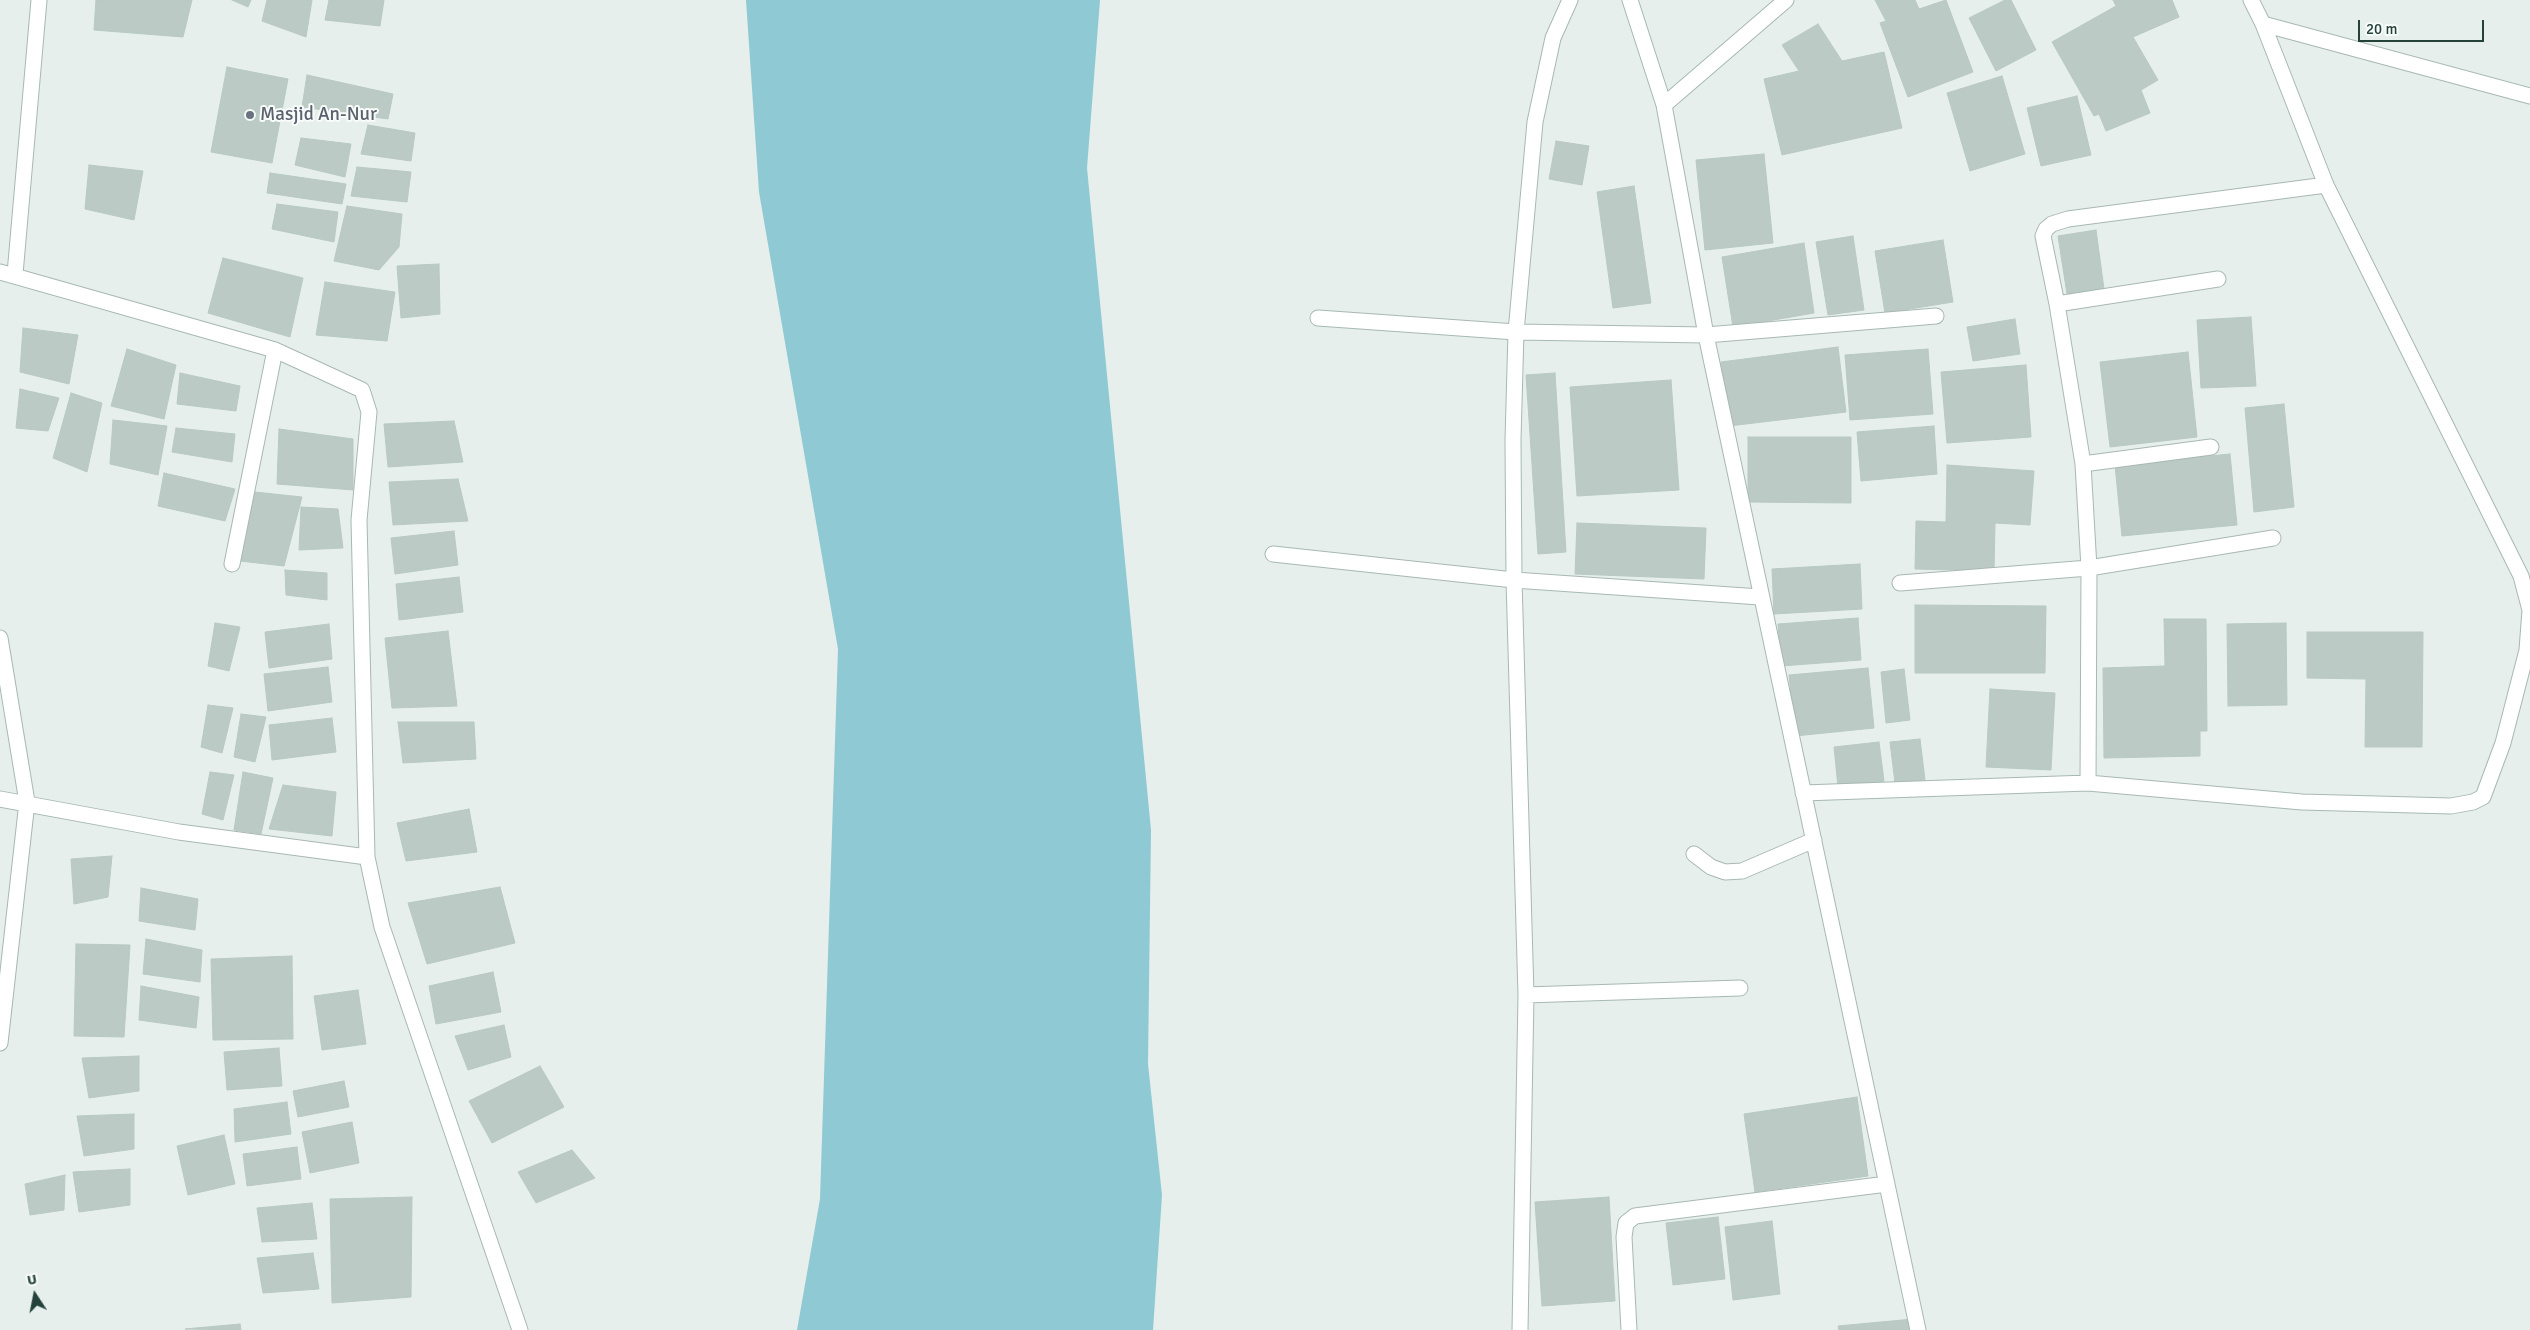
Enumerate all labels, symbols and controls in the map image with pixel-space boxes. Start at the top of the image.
scale bar [2360,10,2486,42]
text: 20 m [2366,20,2397,38]
place label: Masjid An-Nur [260,104,377,126]
marker: Masjid An-Nur [244,109,256,121]
north arrow [10,1270,60,1320]
text: U [26,1271,38,1289]

